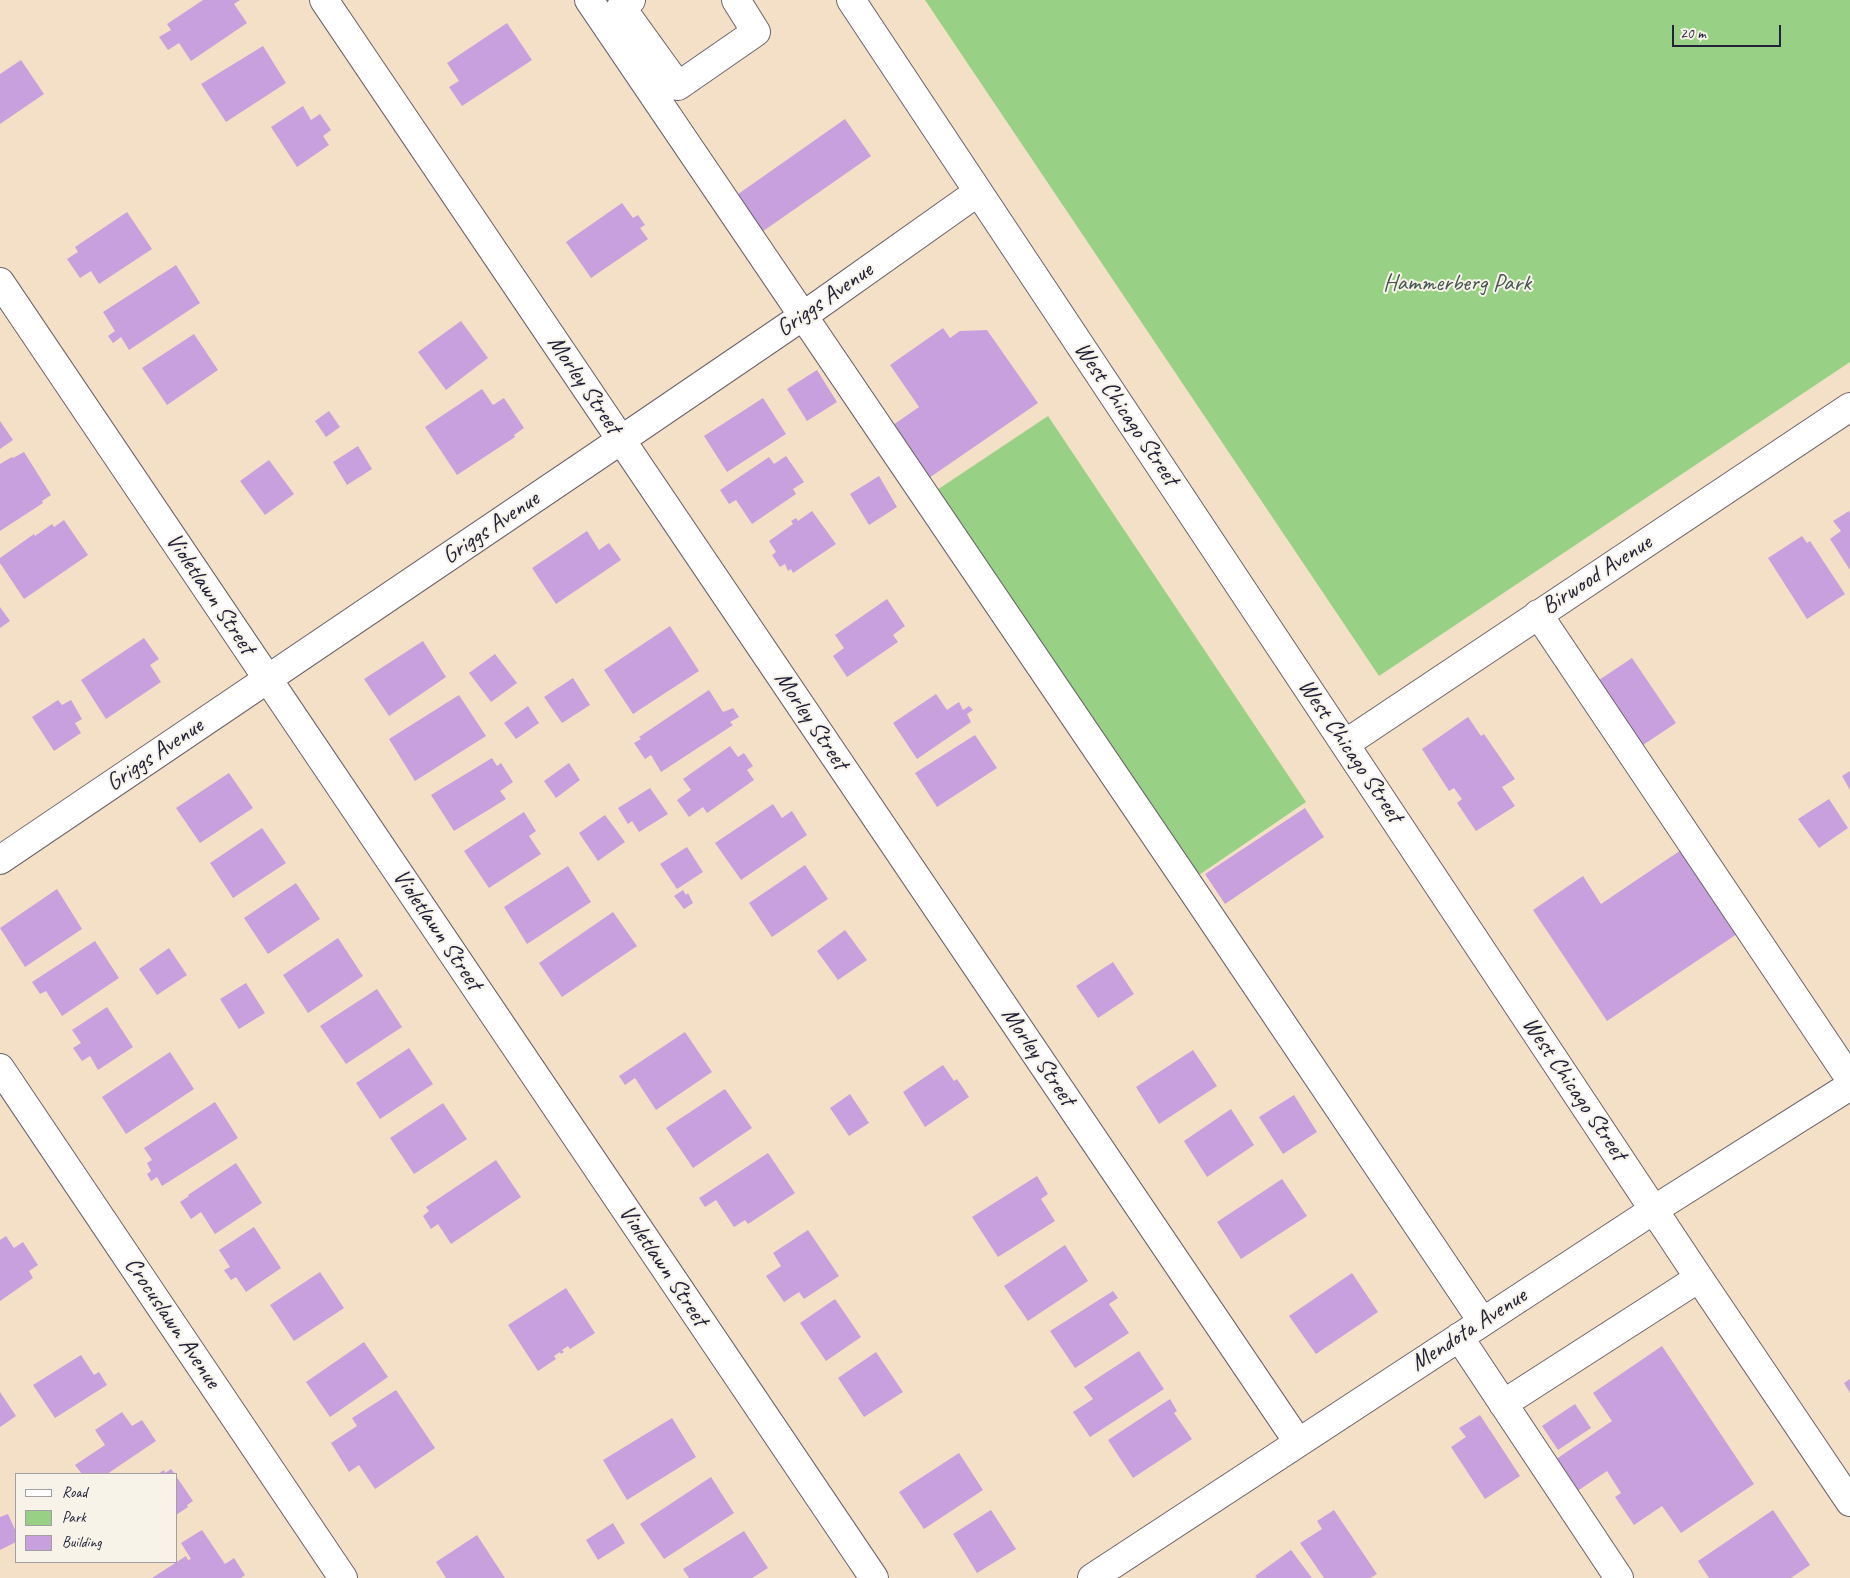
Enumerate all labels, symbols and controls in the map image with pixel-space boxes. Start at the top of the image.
scale bar [1675,15,1784,47]
text: 20 m [1680,24,1706,43]
street label: Griggs Avenue [771,256,879,344]
park label: Hammerberg Park [1383,270,1531,298]
street label: Morley Street [541,330,627,440]
street label: West Chicago Street [1067,337,1185,491]
street label: Griggs Avenue [437,485,545,571]
street label: Violetlawn Street [159,528,261,660]
street label: Birwood Avenue [1536,529,1658,621]
street label: Morley Street [768,666,854,776]
street label: West Chicago Street [1291,674,1409,828]
street label: Griggs Avenue [101,712,209,798]
street label: Violetlawn Street [386,864,488,996]
street label: Morley Street [995,1002,1081,1112]
street label: West Chicago Street [1515,1012,1633,1166]
street label: Violetlawn Street [612,1200,714,1332]
street label: Crocuslawn Avenue [118,1252,226,1394]
street label: Mendota Avenue [1406,1282,1532,1378]
legend [15,1473,178,1563]
text: Road [62,1483,87,1502]
text: Park [62,1508,86,1527]
text: Building [62,1533,101,1552]

